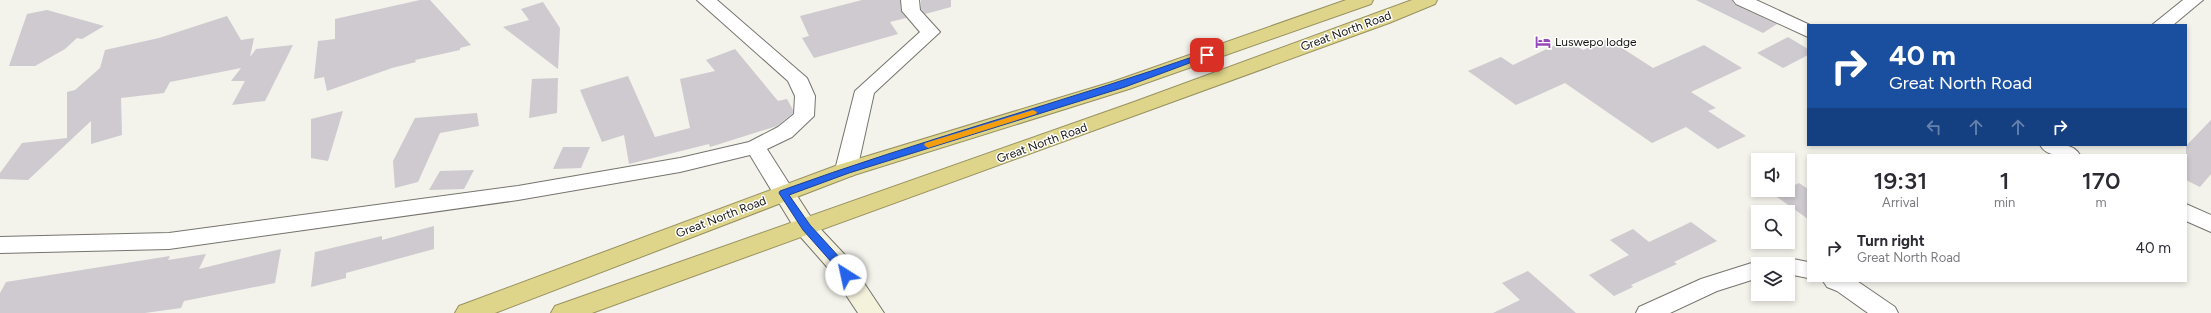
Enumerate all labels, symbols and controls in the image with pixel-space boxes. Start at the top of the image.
street label: Great North Road [1299,8,1393,54]
hotel icon: Luswepo lodge [1534,33,1552,51]
place label: Luswepo lodge [1555,35,1637,49]
pin [1190,38,1224,72]
text: 40 m [1889,38,1956,72]
icon: right [1823,40,1875,92]
icon: arrive [1196,44,1218,66]
text: Great North Road [1889,72,2032,94]
icon: left [1923,116,1945,138]
icon: ahead [1965,116,1987,138]
icon: ahead [2007,116,2029,138]
icon: right [2049,116,2071,138]
street label: Great North Road [995,120,1089,166]
map controls [1751,153,1795,301]
button: sound [1751,153,1795,197]
text: 19:31 [1874,166,1927,195]
text: 1 [2000,166,2010,195]
text: 170 [2082,166,2120,195]
street label: Great North Road [674,193,768,241]
text: Arrival [1882,195,1919,210]
text: min [1994,195,2015,210]
text: m [2096,195,2107,210]
button: search [1751,205,1795,249]
text: Turn right [1857,232,1925,250]
icon: right [1823,237,1845,259]
text: 40 m [2136,239,2171,257]
text: Great North Road [1857,250,1960,265]
position arrow [825,254,867,296]
button: layers [1751,257,1795,301]

